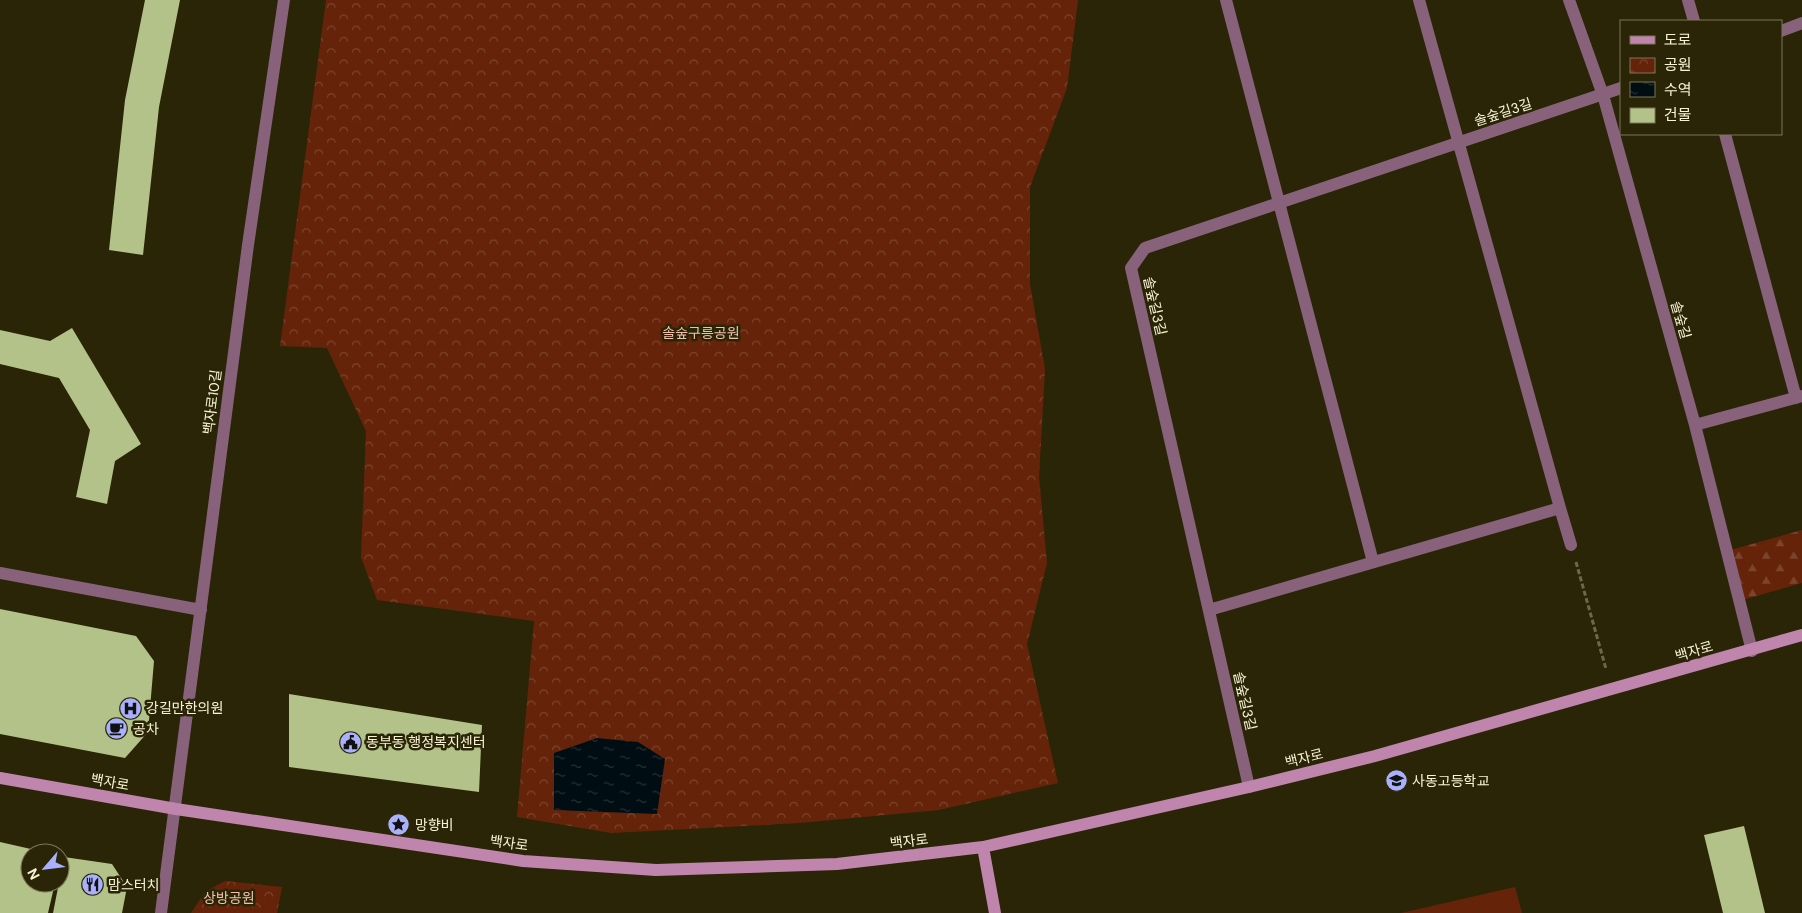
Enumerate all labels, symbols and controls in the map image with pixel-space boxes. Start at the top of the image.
legend [1620,20,1782,135]
text: 도로 [1664,30,1692,50]
text: 공원 [1664,55,1692,75]
text: 수역 [1664,80,1692,100]
street label: 솔숲길3길 [1472,94,1534,130]
text: 건물 [1664,105,1692,125]
street label: 솔숲길3길 [1140,275,1170,337]
street label: 솔숲길 [1667,299,1695,341]
park label: 솔숲구릉공원 [662,324,740,342]
street label: 백자로10길 [199,368,225,436]
street label: 백자로 [1673,637,1715,665]
street label: 솔숲길3길 [1230,670,1260,732]
hospital icon: 강길만한의원 [118,696,142,720]
place label: 강길만한의원 [146,699,223,717]
cafe icon: 공차 [105,717,129,741]
place label: 공차 [133,720,159,738]
public building icon: 동부동 행정복지센터 [338,730,362,754]
place label: 동부동 행정복지센터 [366,733,486,751]
street label: 백자로 [1283,745,1325,771]
school or university icon: 사동고등학교 [1384,769,1408,793]
street label: 백자로 [89,770,131,794]
place label: 사동고등학교 [1412,772,1489,790]
place icon: 망향비 [387,813,411,837]
place label: 망향비 [415,816,454,834]
street label: 백자로 [889,830,929,852]
street label: 백자로 [489,831,530,855]
north arrow [20,843,70,893]
text: N [23,865,44,883]
restaurant icon: 맘스터치 [80,873,104,897]
place label: 맘스터치 [108,876,160,894]
park label: 상방공원 [203,889,255,907]

